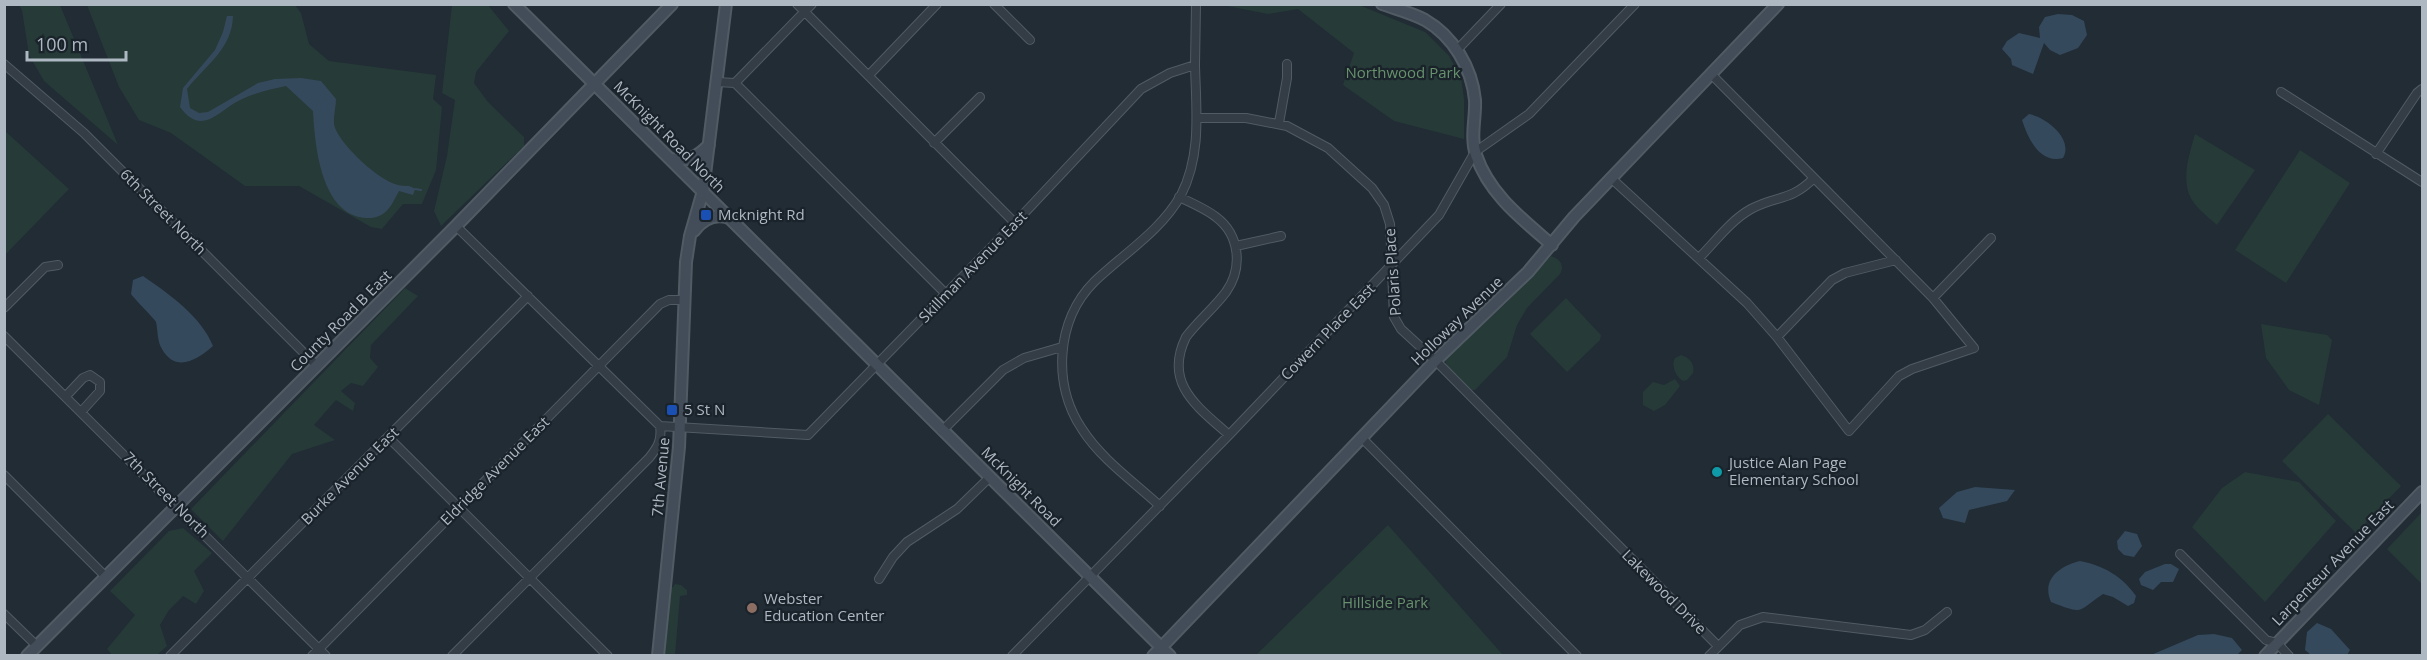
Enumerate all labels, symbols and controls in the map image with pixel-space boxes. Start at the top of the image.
scale bar [27,24,126,62]
text: 100 m [36,32,88,56]
park label: Northwood Park [1345,62,1461,82]
street label: McKnight Road North [610,76,730,196]
street label: 6th Street North [116,164,211,259]
place label: Mcknight Rd [718,204,805,224]
street label: Skillman Avenue East [914,206,1031,327]
marker: Mcknight Rd [699,208,713,222]
street label: Polaris Place [1379,228,1405,317]
street label: County Road B East [285,265,395,375]
street label: Holloway Avenue [1406,271,1507,369]
street label: Cowern Place East [1276,278,1379,384]
place label: 5 St N [684,399,725,419]
marker: 5 St N [665,403,679,417]
street label: Eldridge Avenue East [436,412,553,529]
street label: Burke Avenue East [296,422,403,529]
street label: 7th Avenue [647,437,673,517]
street label: McKnight Road [977,442,1066,531]
street label: 7th Street North [119,447,214,542]
place label: Justice Alan Page Elementary School [1727,452,1859,489]
marker: Justice Alan Page Elementary School [1710,465,1724,479]
street label: Larpenteur Avenue East [2267,495,2398,629]
street label: Lakewood Drive [1618,545,1711,638]
place label: Webster Education Center [764,588,884,625]
park label: Hillside Park [1342,592,1428,612]
marker: Webster Education Center [745,601,759,615]

